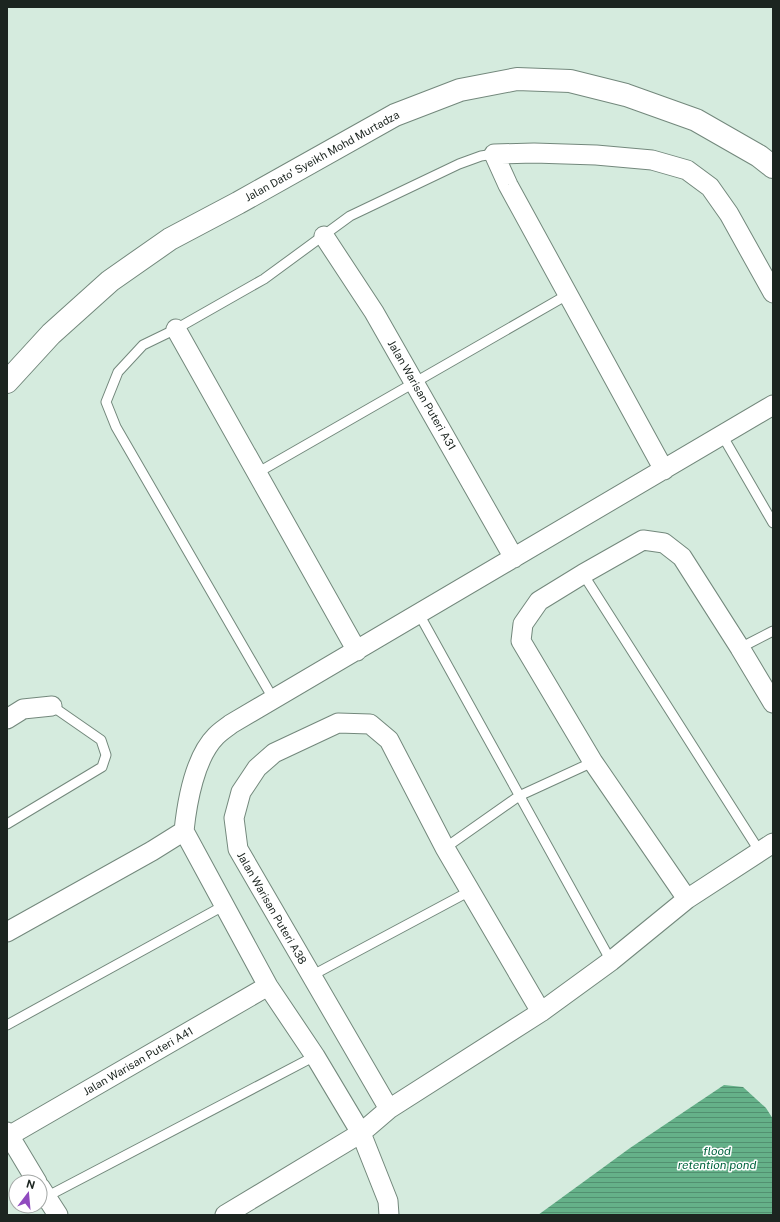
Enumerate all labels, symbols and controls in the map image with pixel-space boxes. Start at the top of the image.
street label: Jalan Dato' Syeikh Mohd Murtadza [243,108,401,204]
street label: Jalan Warisan Puteri A31 [386,338,458,452]
street label: Jalan Warisan Puteri A38 [235,850,309,966]
street label: Jalan Warisan Puteri A41 [81,1025,195,1097]
water label: flood retention pond [678,1144,756,1172]
north arrow [8,1174,48,1214]
text: N [25,1177,37,1191]

